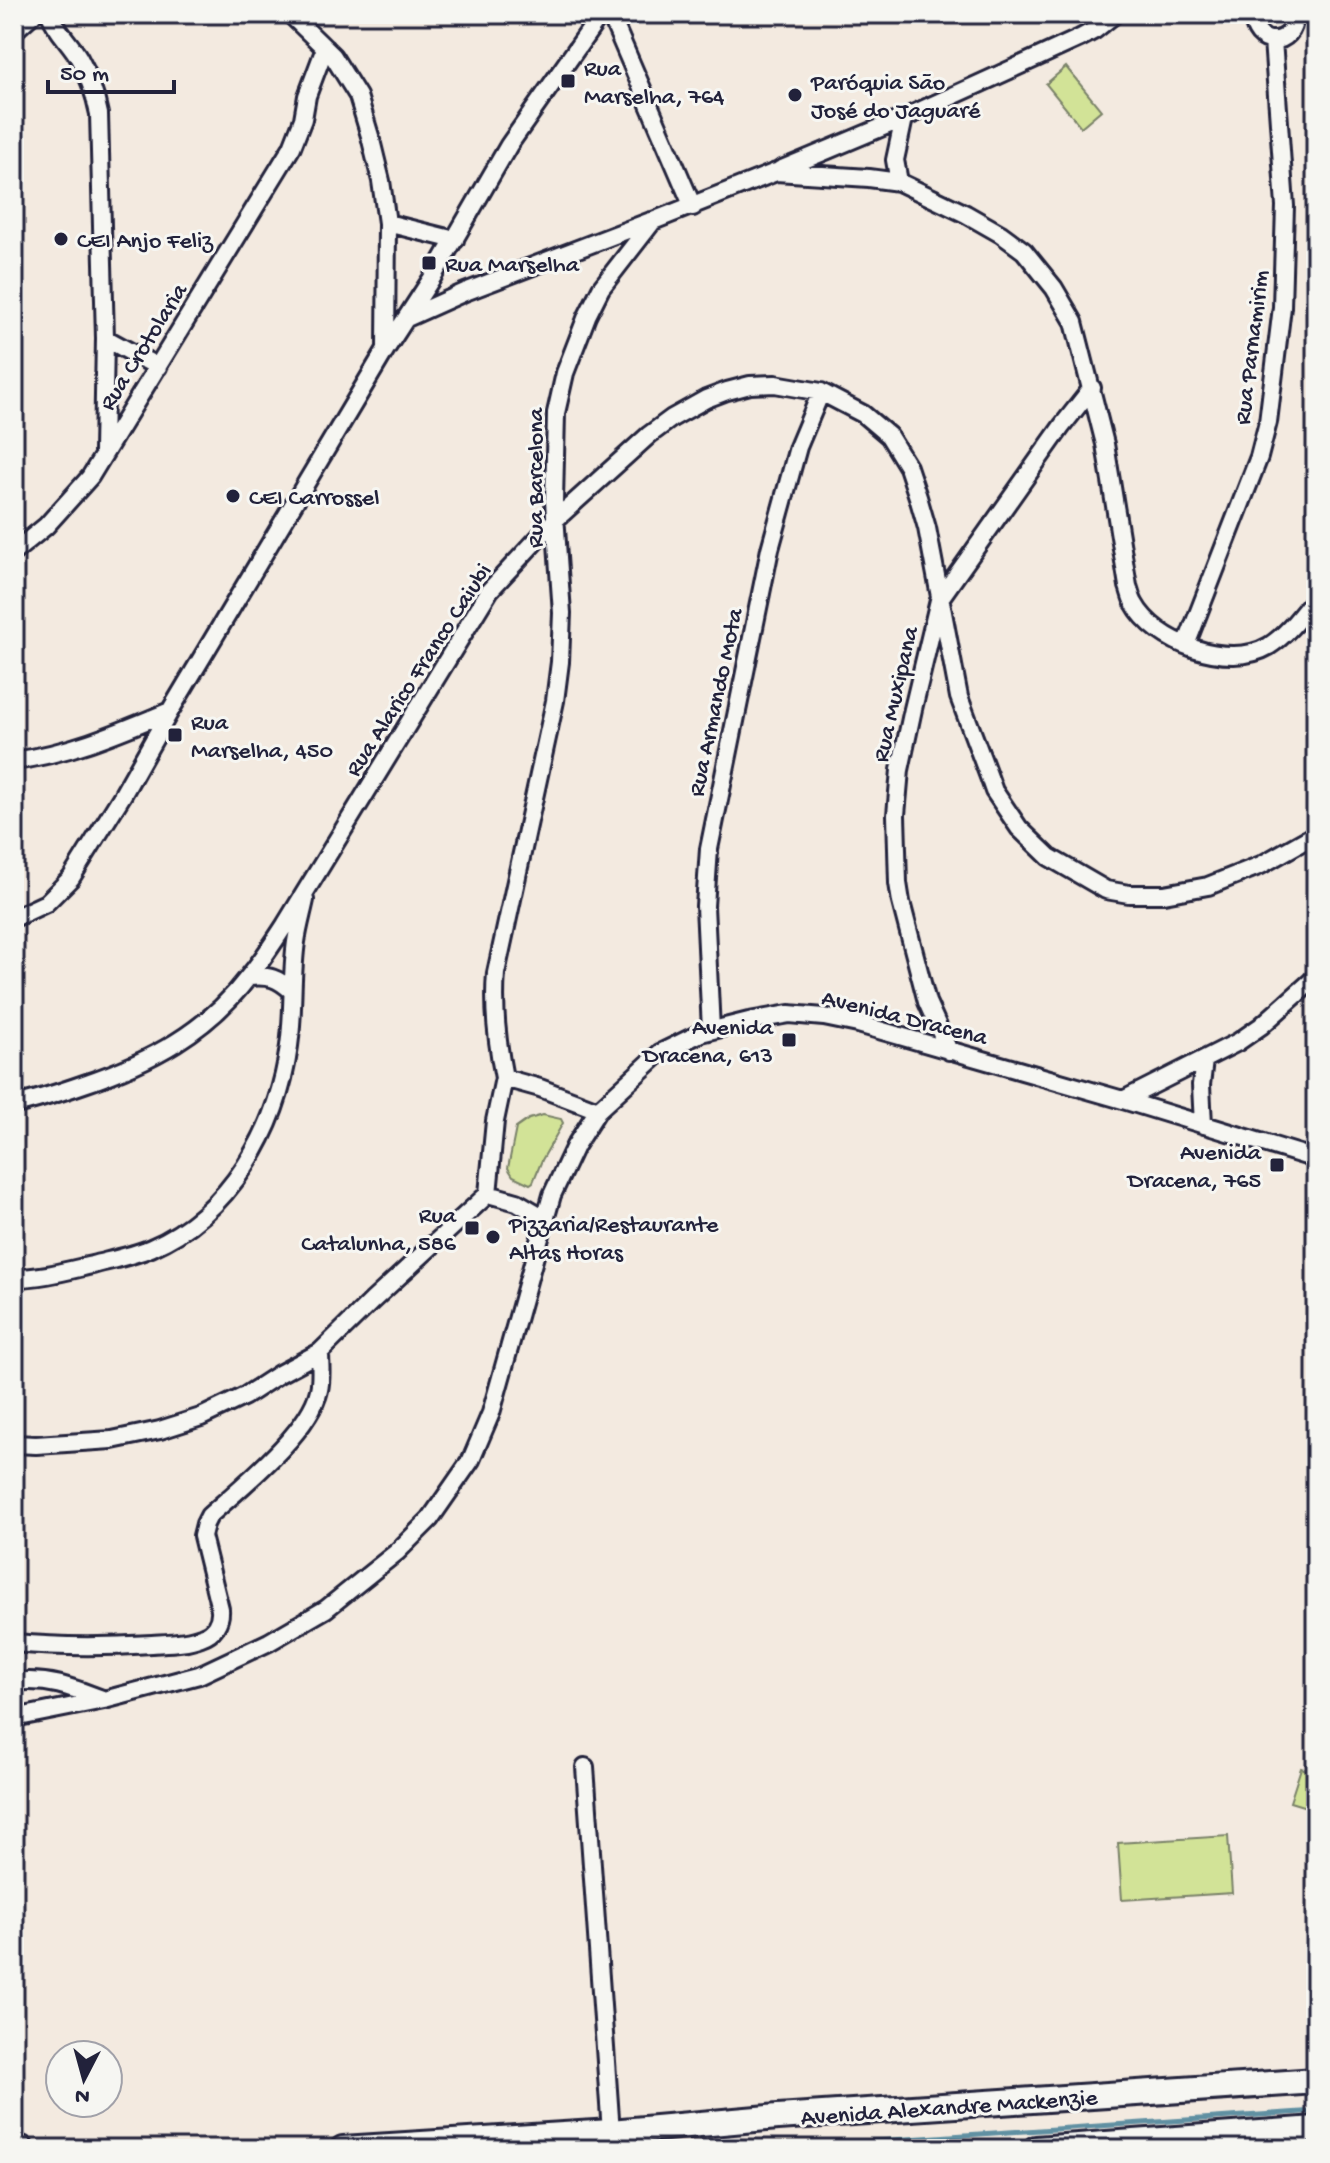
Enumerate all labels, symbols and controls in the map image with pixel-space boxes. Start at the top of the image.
scale bar [48,44,174,94]
place label: Rua Marselha, 764 [584,56,725,113]
text: 50 m [60,61,109,90]
place label: Paróquia São José do Jaguaré [810,70,981,127]
marker: Rua Marselha, 764 [559,72,577,90]
marker: Paróquia São José do Jaguaré [786,86,804,104]
place label: CEI Anjo Feliz [77,228,214,257]
marker: CEI Anjo Feliz [52,230,70,248]
place label: Rua Marselha [445,252,580,281]
marker: Rua Marselha [420,254,438,272]
street label: Rua Parnamirim [1230,268,1277,426]
street label: Rua Crotolaria [94,278,196,417]
street label: Rua Barcelona [523,407,552,548]
place label: CEI Carrossel [249,485,380,514]
marker: CEI Carrossel [224,487,242,505]
street label: Rua Alarico Franco Caiubi [340,559,500,783]
street label: Rua Armando Mota [683,605,752,799]
street label: Rua Muxipana [868,623,927,766]
place label: Rua Marselha, 450 [191,710,333,767]
marker: Rua Marselha, 450 [166,726,184,744]
street label: Avenida Dracena [818,985,991,1054]
place label: Avenida Dracena, 613 [641,1015,774,1072]
marker: Avenida Dracena, 613 [780,1031,798,1049]
place label: Avenida Dracena, 765 [1126,1140,1262,1197]
marker: Avenida Dracena, 765 [1268,1156,1286,1174]
place label: Rua Catalunha, 586 [301,1203,457,1260]
place label: Pizzaria/Restaurante Altas Horas [508,1212,719,1269]
marker: Rua Catalunha, 586 [463,1219,481,1237]
marker: Pizzaria/Restaurante Altas Horas [484,1228,502,1246]
north arrow [44,2039,124,2119]
text: N [74,2081,91,2109]
street label: Avenida Alexandre Mackenzie [800,2085,1099,2134]

